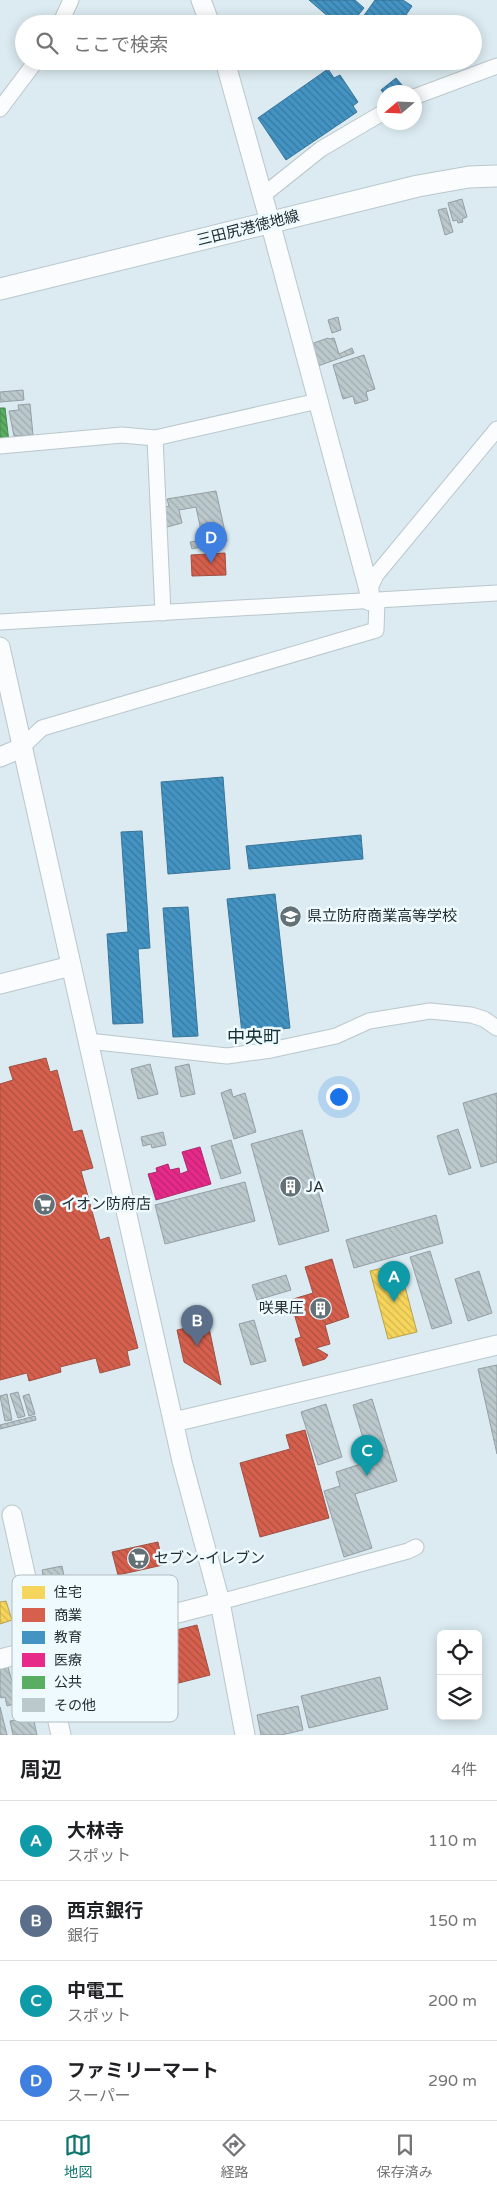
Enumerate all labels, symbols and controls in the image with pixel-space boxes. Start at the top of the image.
search box [15,15,482,70]
icon: search [33,29,61,57]
text: ここで検索 [73,34,168,56]
north arrow [377,85,422,130]
street label: 三田尻港徳地線 [195,207,301,249]
pin: D [195,522,227,563]
school or university icon: 県立防府商業高等学校 [279,904,303,928]
place label: 県立防府商業高等学校 [307,907,457,925]
district label: 中央町 [227,1026,281,1048]
your location [326,1084,352,1110]
building icon: JA [278,1175,302,1199]
place label: JA [306,1178,324,1196]
supermarket icon: イオン防府店 [33,1192,57,1216]
place label: イオン防府店 [61,1195,151,1213]
pin: A [378,1261,410,1302]
building icon: 咲果圧 [308,1296,332,1320]
place label: 咲果圧 [259,1299,304,1317]
pin: B [181,1305,213,1346]
pin: C [351,1435,383,1476]
supermarket icon: セブン-イレブン [126,1546,150,1570]
place label: セブン-イレブン [154,1549,265,1567]
legend [12,1575,178,1722]
text: 住宅 [54,1584,82,1601]
text: 商業 [54,1607,82,1624]
text: 教育 [54,1629,82,1646]
map controls [437,1630,482,1720]
button: locate [437,1630,482,1675]
text: 医療 [54,1652,82,1669]
text: 公共 [54,1674,82,1691]
button: layers [437,1675,482,1720]
text: その他 [54,1697,96,1714]
text: 周辺 [20,1758,62,1783]
text: 4件 [451,1760,477,1780]
text: 大林寺 [67,1820,124,1842]
text: A [30,1831,42,1851]
text: 110 m [428,1831,477,1851]
text: スポット [67,1846,131,1866]
text: 西京銀行 [67,1900,143,1922]
text: B [30,1911,42,1931]
text: 150 m [428,1911,477,1931]
text: 銀行 [67,1926,99,1946]
text: 中電工 [67,1980,124,2002]
text: C [30,1991,42,2011]
text: 200 m [428,1991,477,2011]
text: スポット [67,2006,131,2026]
text: ファミリーマート [67,2060,219,2082]
text: D [30,2071,42,2091]
text: 290 m [428,2071,477,2091]
text: スーパー [67,2086,131,2106]
tab: 地図 [64,2131,92,2181]
tab: 経路 [220,2131,248,2181]
tab: 保存済み [377,2131,433,2181]

